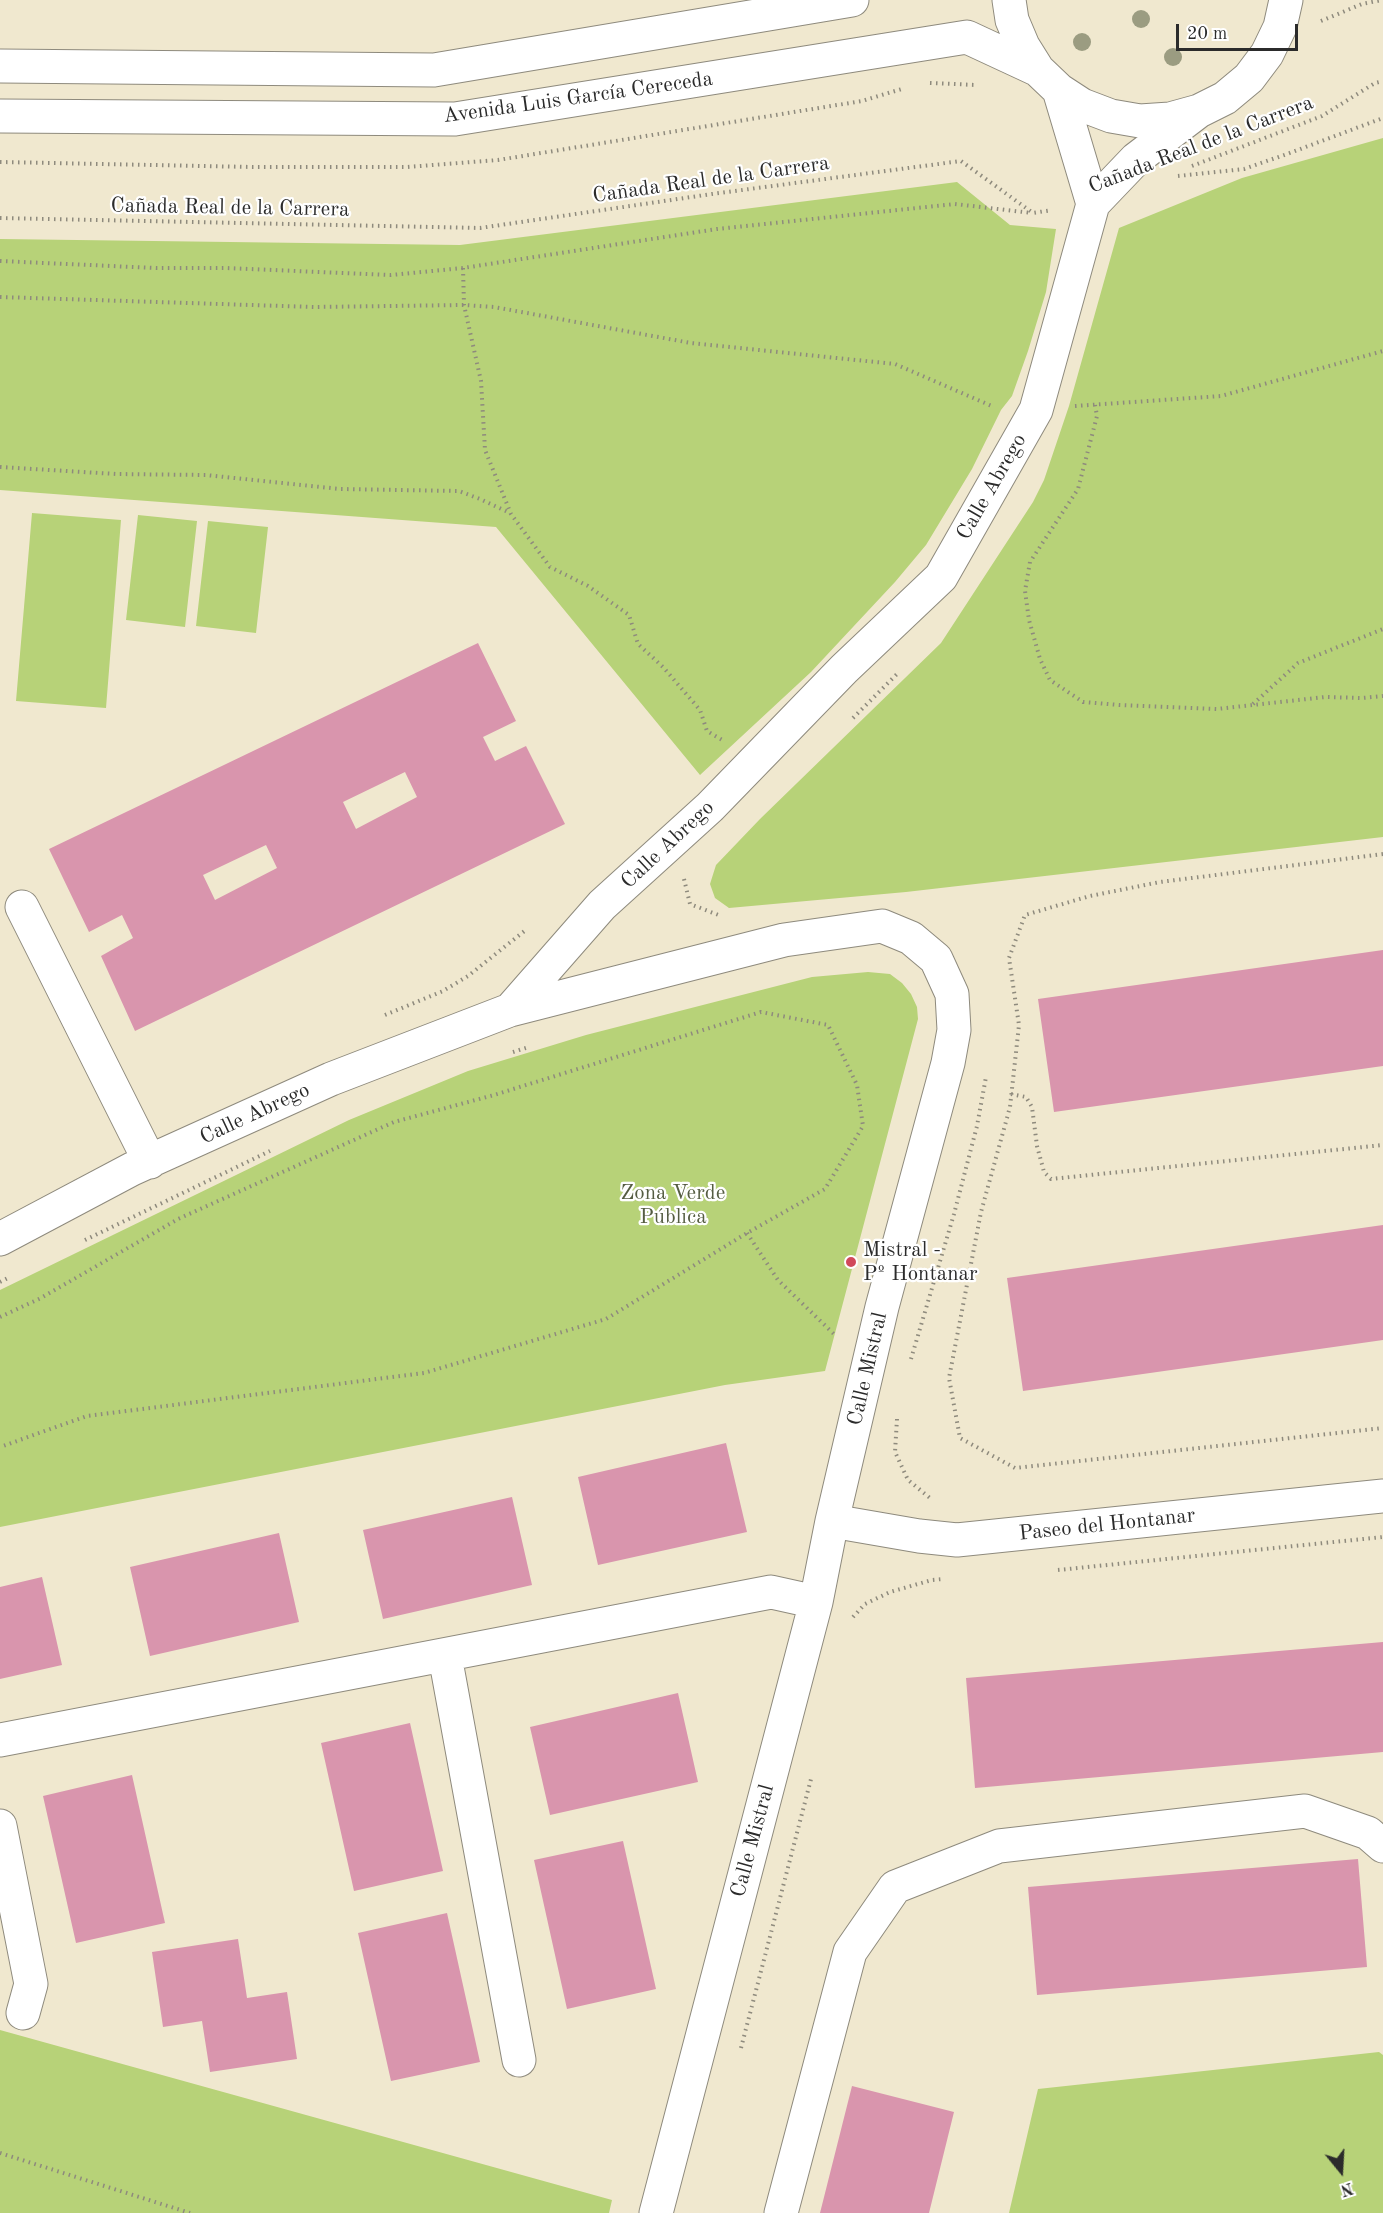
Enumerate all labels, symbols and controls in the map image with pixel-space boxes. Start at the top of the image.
scale bar [1179,12,1300,50]
text: 20 m [1187,25,1227,43]
street label: Avenida Luis García Cereceda [442,67,714,129]
street label: Cañada Real de la Carrera [1085,90,1317,200]
street label: Cañada Real de la Carrera [591,151,831,209]
street label: Cañada Real de la Carrera [110,193,350,223]
street label: Calle Abrego [952,430,1032,544]
street label: Calle Abrego [616,795,720,895]
street label: Calle Abrego [196,1078,314,1150]
park label: Zona Verde Pública [621,1180,725,1230]
place label: Mistral - Pº Hontanar [863,1237,977,1287]
marker: Mistral - Pº Hontanar [844,1255,858,1269]
street label: Calle Mistral [843,1310,893,1428]
street label: Paseo del Hontanar [1018,1503,1196,1547]
street label: Calle Mistral [726,1782,780,1900]
north arrow [1311,2141,1371,2201]
text: N [1338,2179,1355,2198]

